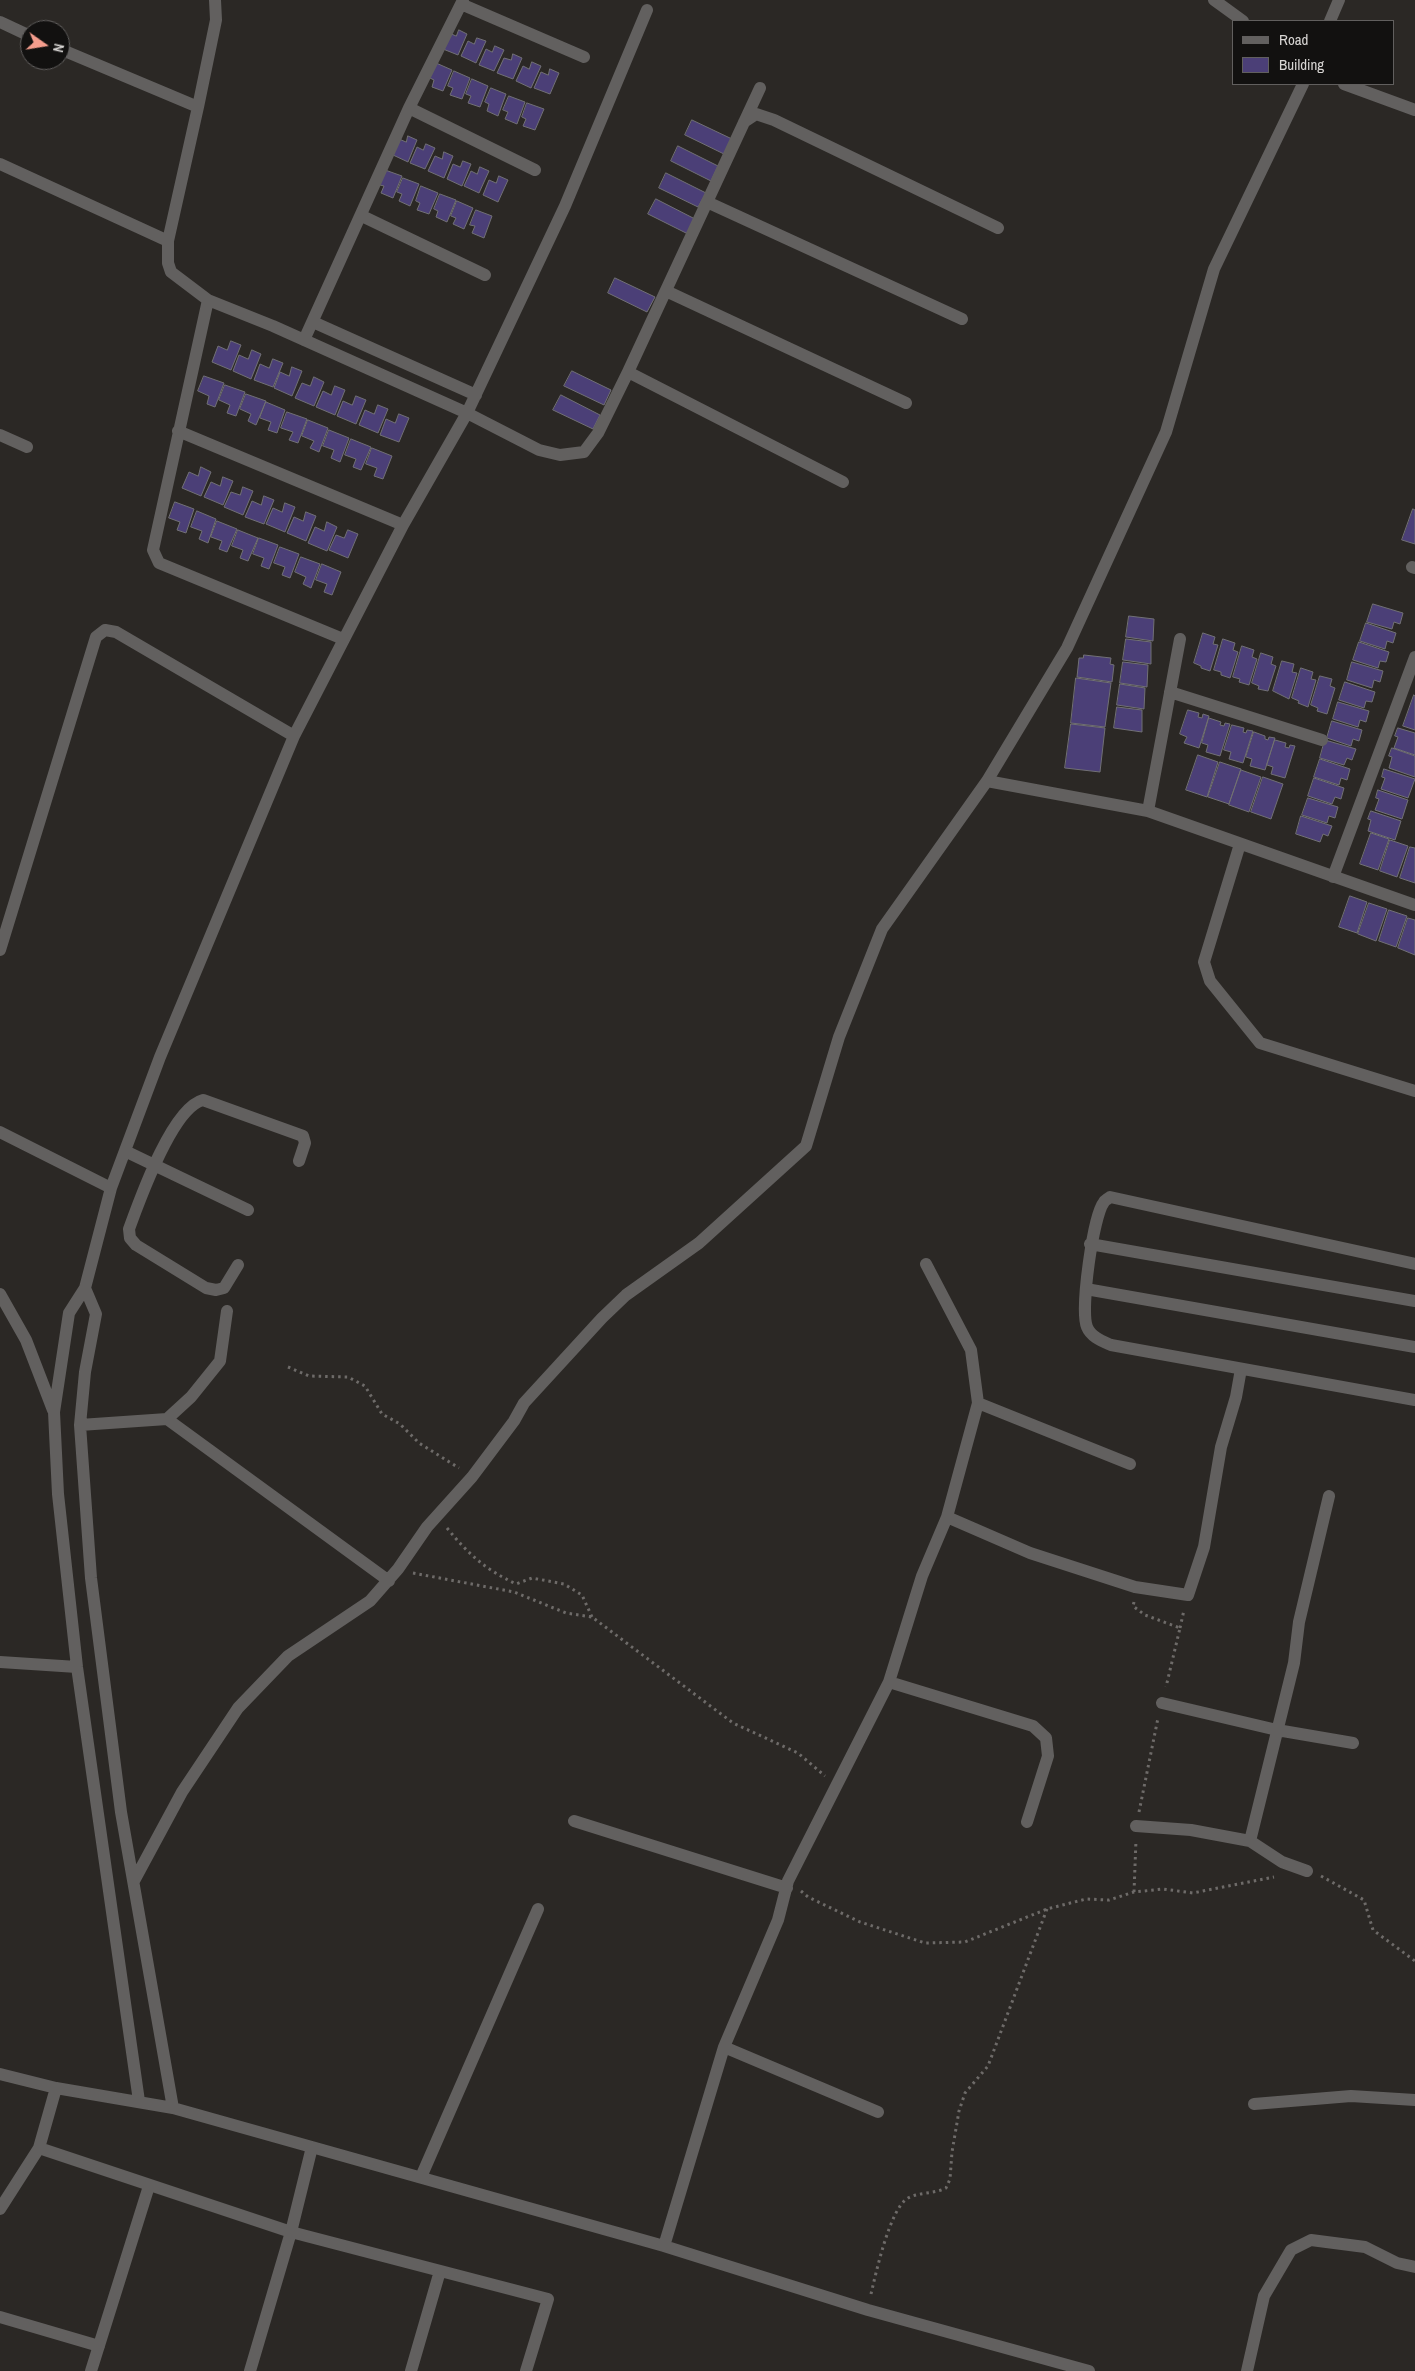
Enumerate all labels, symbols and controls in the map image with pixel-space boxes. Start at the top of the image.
north arrow [20,20,70,70]
legend [1232,20,1395,85]
text: Road [1279,29,1308,50]
text: N [49,42,68,54]
text: Building [1279,54,1324,75]

